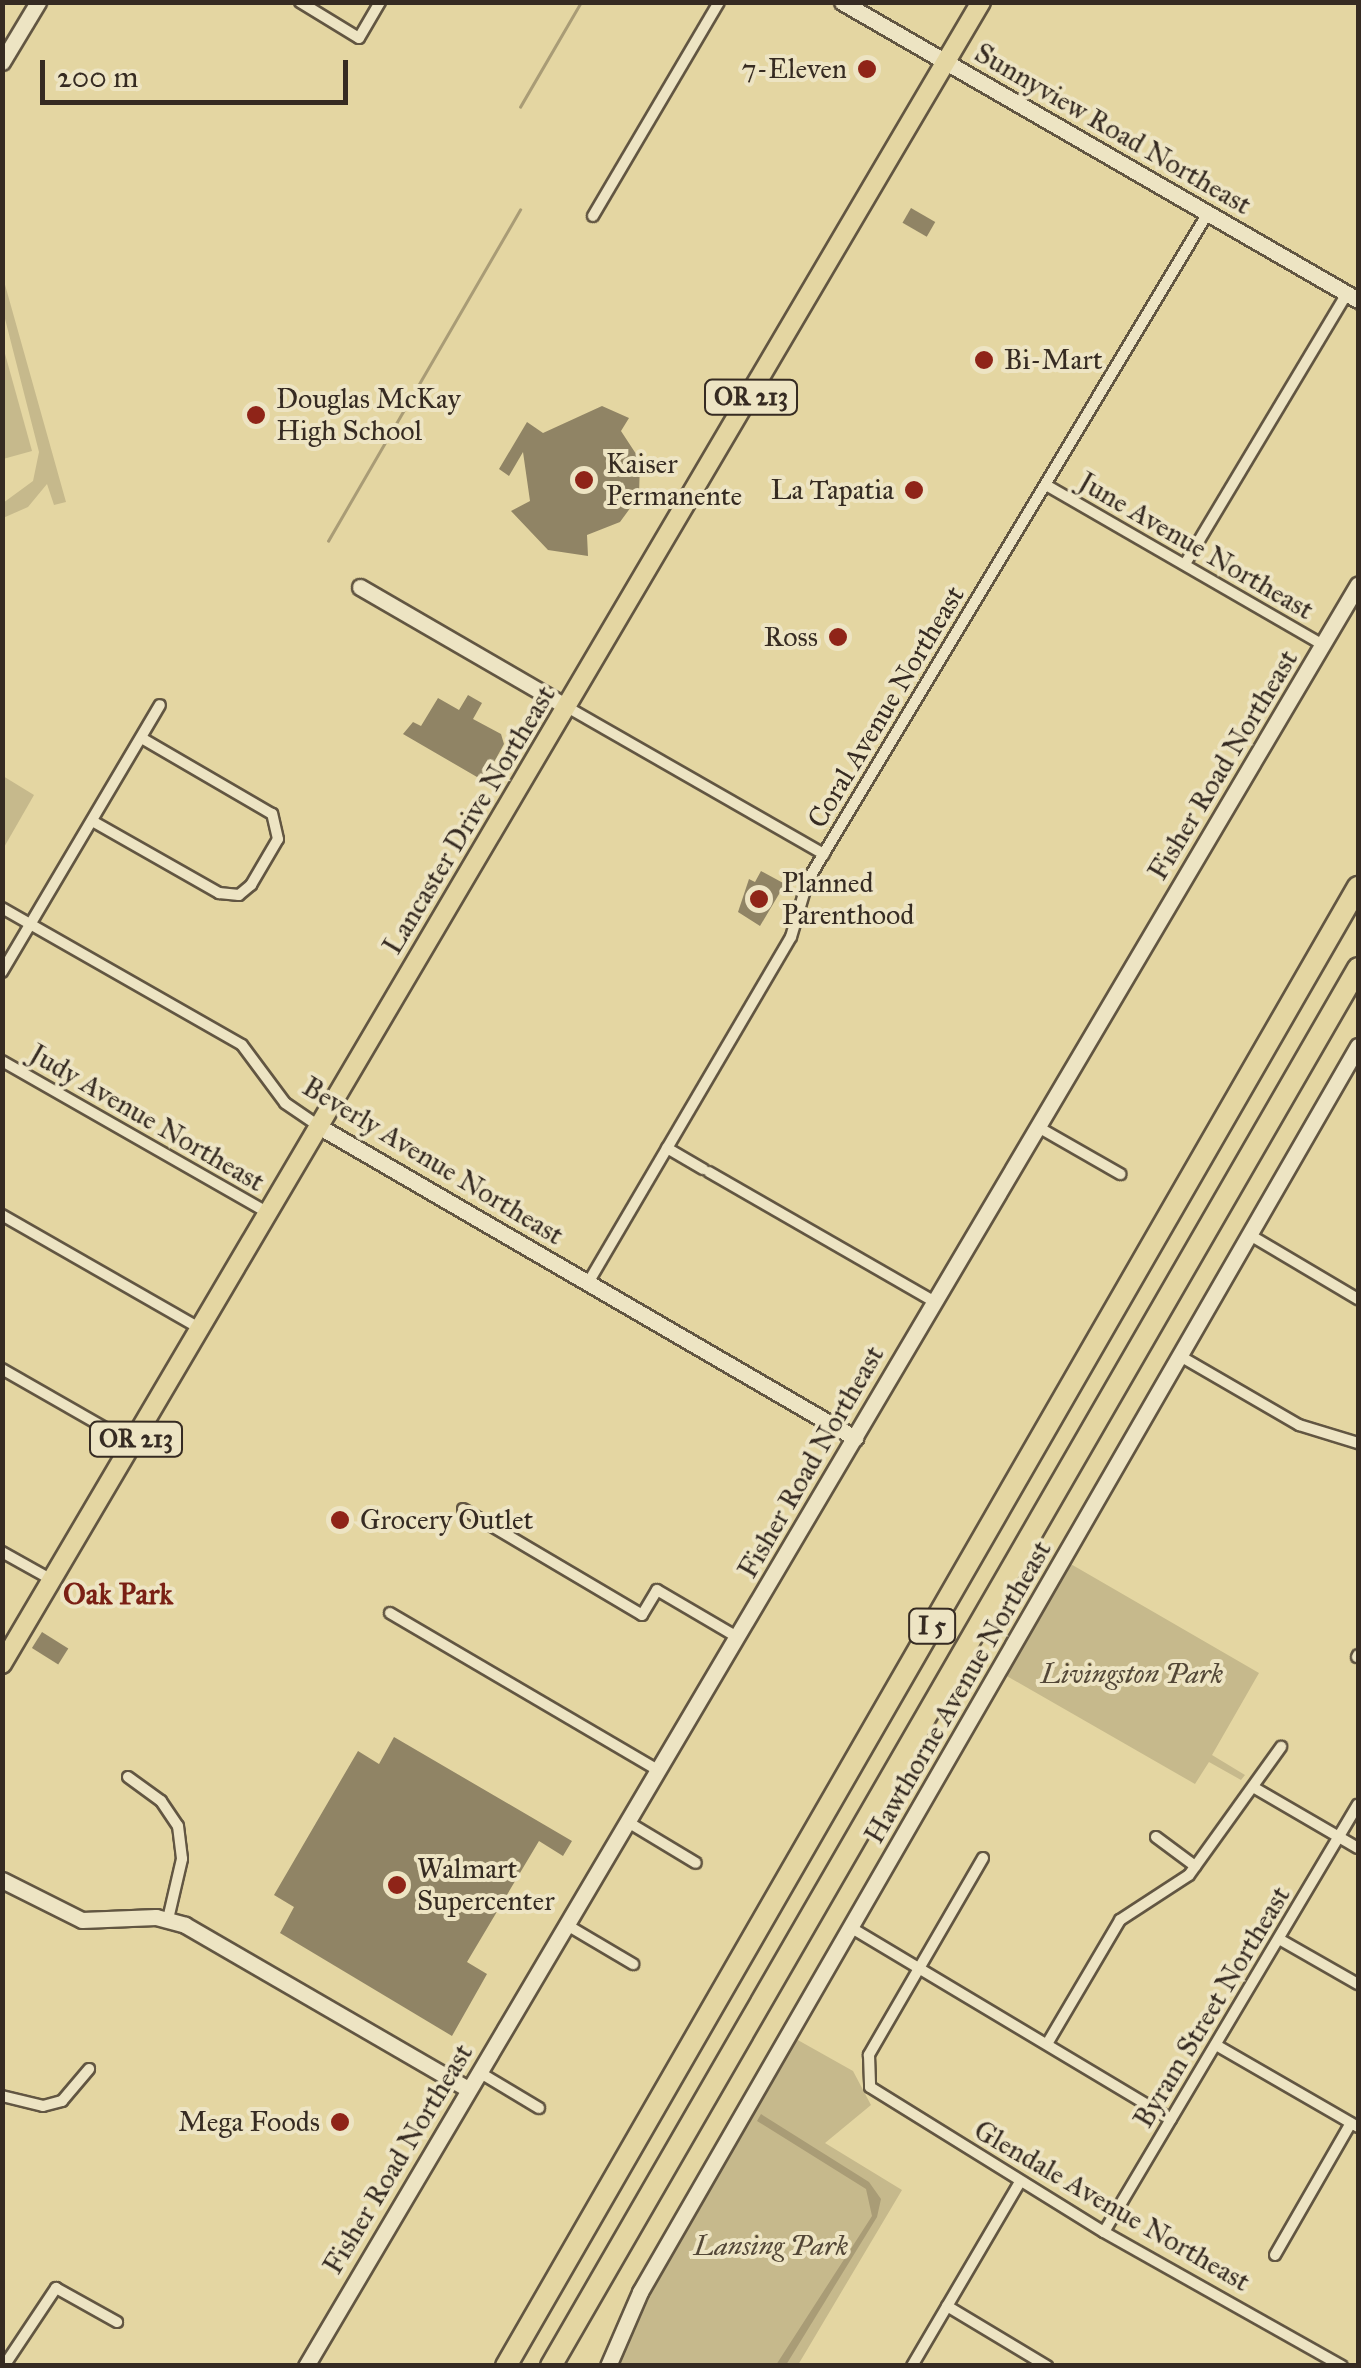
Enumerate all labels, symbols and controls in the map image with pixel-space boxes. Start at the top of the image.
street label: Sunnyview Road Northeast [969,36,1257,222]
scale bar [45,40,352,102]
place label: 7-Eleven [742,52,847,86]
marker: 7-Eleven [856,58,878,80]
text: 200 m [57,59,138,95]
place label: Bi-Mart [1004,343,1103,377]
marker: Bi-Mart [973,349,995,371]
road number: OR 213 [704,377,798,417]
place label: Douglas McKay High School [276,382,461,448]
marker: Douglas McKay High School [245,404,267,426]
place label: Kaiser Permanente [606,447,742,513]
street label: June Avenue Northeast [1073,465,1319,627]
marker: Kaiser Permanente [571,467,597,493]
place label: La Tapatia [771,473,894,507]
marker: La Tapatia [903,479,925,501]
street label: Coral Avenue Northeast [800,580,972,834]
place label: Ross [764,620,818,654]
marker: Ross [827,626,849,648]
street label: Fisher Road Northeast [1141,644,1305,886]
street label: Lancaster Drive Northeast [375,680,563,960]
place label: Planned Parenthood [782,866,914,932]
marker: Planned Parenthood [746,886,772,912]
street label: Judy Avenue Northeast [24,1037,270,1199]
street label: Beverly Avenue Northeast [296,1070,570,1252]
street label: Fisher Road Northeast [731,1340,891,1584]
road number: OR 213 [88,1419,184,1459]
place label: Grocery Outlet [360,1503,533,1537]
marker: Grocery Outlet [329,1509,351,1531]
street label: Hawthorne Avenue Northeast [857,1535,1059,1849]
district label: Oak Park [63,1576,173,1612]
road number: I 5 [907,1606,957,1646]
park label: Livingston Park [1041,1657,1223,1691]
place label: Walmart Supercenter [417,1852,555,1918]
marker: Walmart Supercenter [386,1874,408,1896]
street label: Byram Street Northeast [1127,1880,1297,2134]
street label: Fisher Road Northeast [316,2038,480,2280]
place label: Mega Foods [178,2105,320,2139]
marker: Mega Foods [329,2111,351,2133]
street label: Glendale Avenue Northeast [968,2113,1256,2299]
park label: Lansing Park [694,2229,848,2263]

